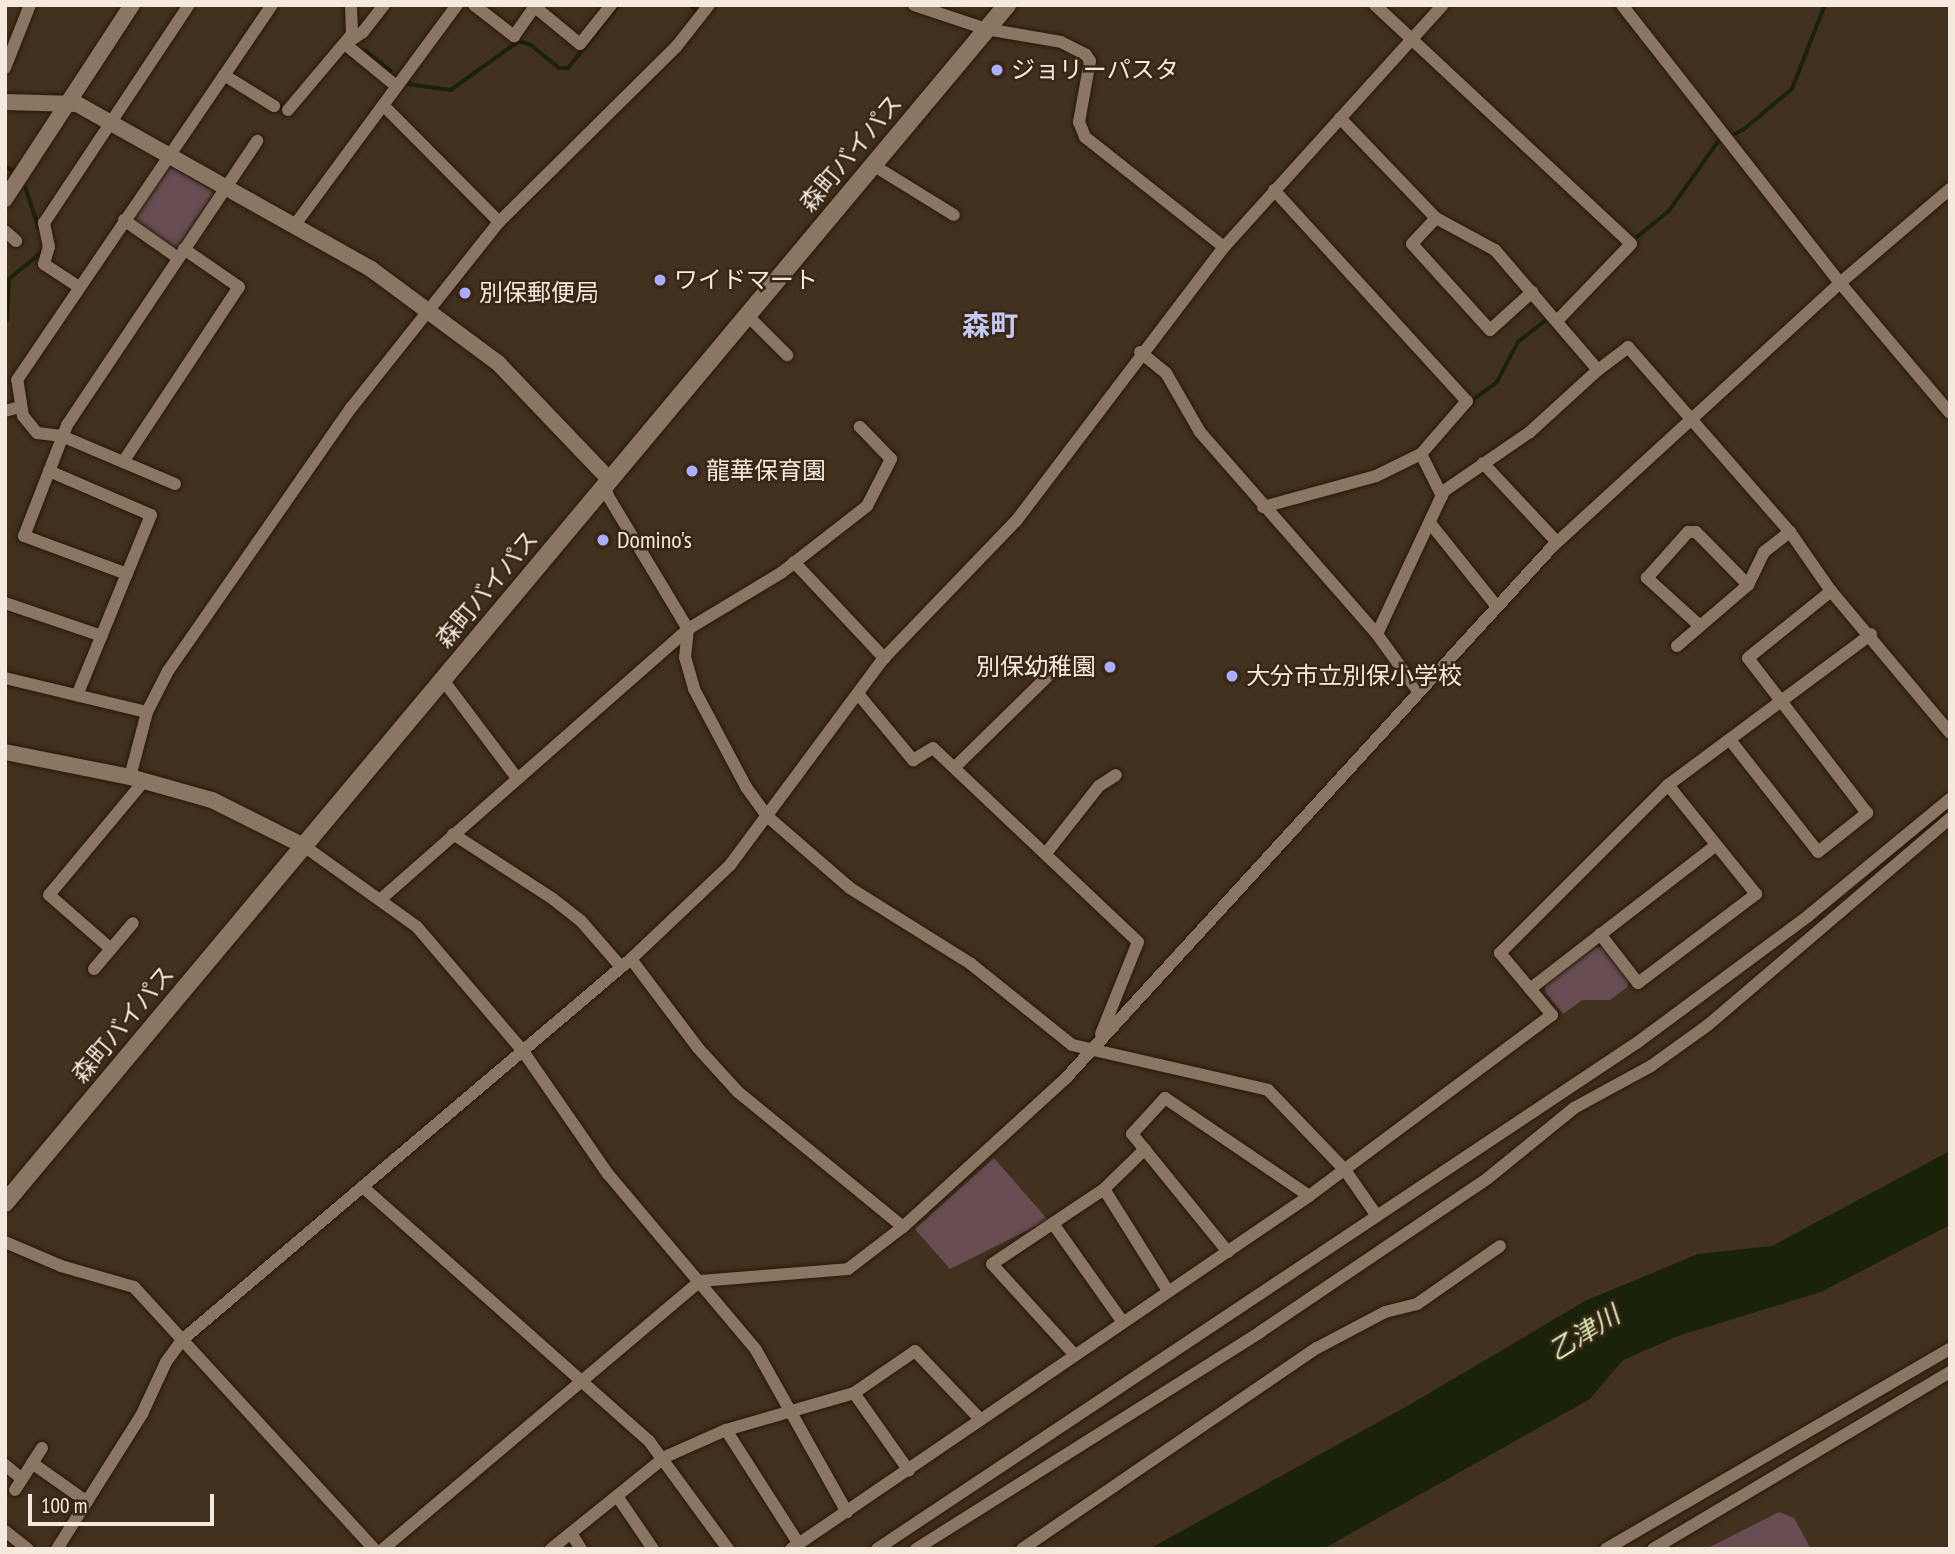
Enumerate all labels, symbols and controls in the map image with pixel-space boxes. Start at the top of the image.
place label: ジョリーパスタ [1011,56,1179,84]
marker: ジョリーパスタ [989,62,1005,78]
street label: 森町バイパス [794,89,908,217]
place label: ワイドマート [674,266,818,294]
marker: ワイドマート [652,272,668,288]
place label: 別保郵便局 [479,279,599,307]
marker: 別保郵便局 [457,285,473,301]
district label: 森町 [962,308,1018,342]
place label: 龍華保育園 [706,457,826,485]
marker: 龍華保育園 [684,463,700,479]
street label: 森町バイパス [430,525,544,653]
place label: Domino's [617,526,692,554]
marker: Domino's [595,532,611,548]
place label: 別保幼稚園 [976,653,1096,681]
marker: 別保幼稚園 [1102,659,1118,675]
place label: 大分市立別保小学校 [1246,662,1462,690]
marker: 大分市立別保小学校 [1224,668,1240,684]
street label: 森町バイパス [66,960,180,1088]
water label: 乙津川 [1543,1299,1625,1367]
scale bar [32,1480,217,1524]
text: 100 m [41,1492,87,1519]

